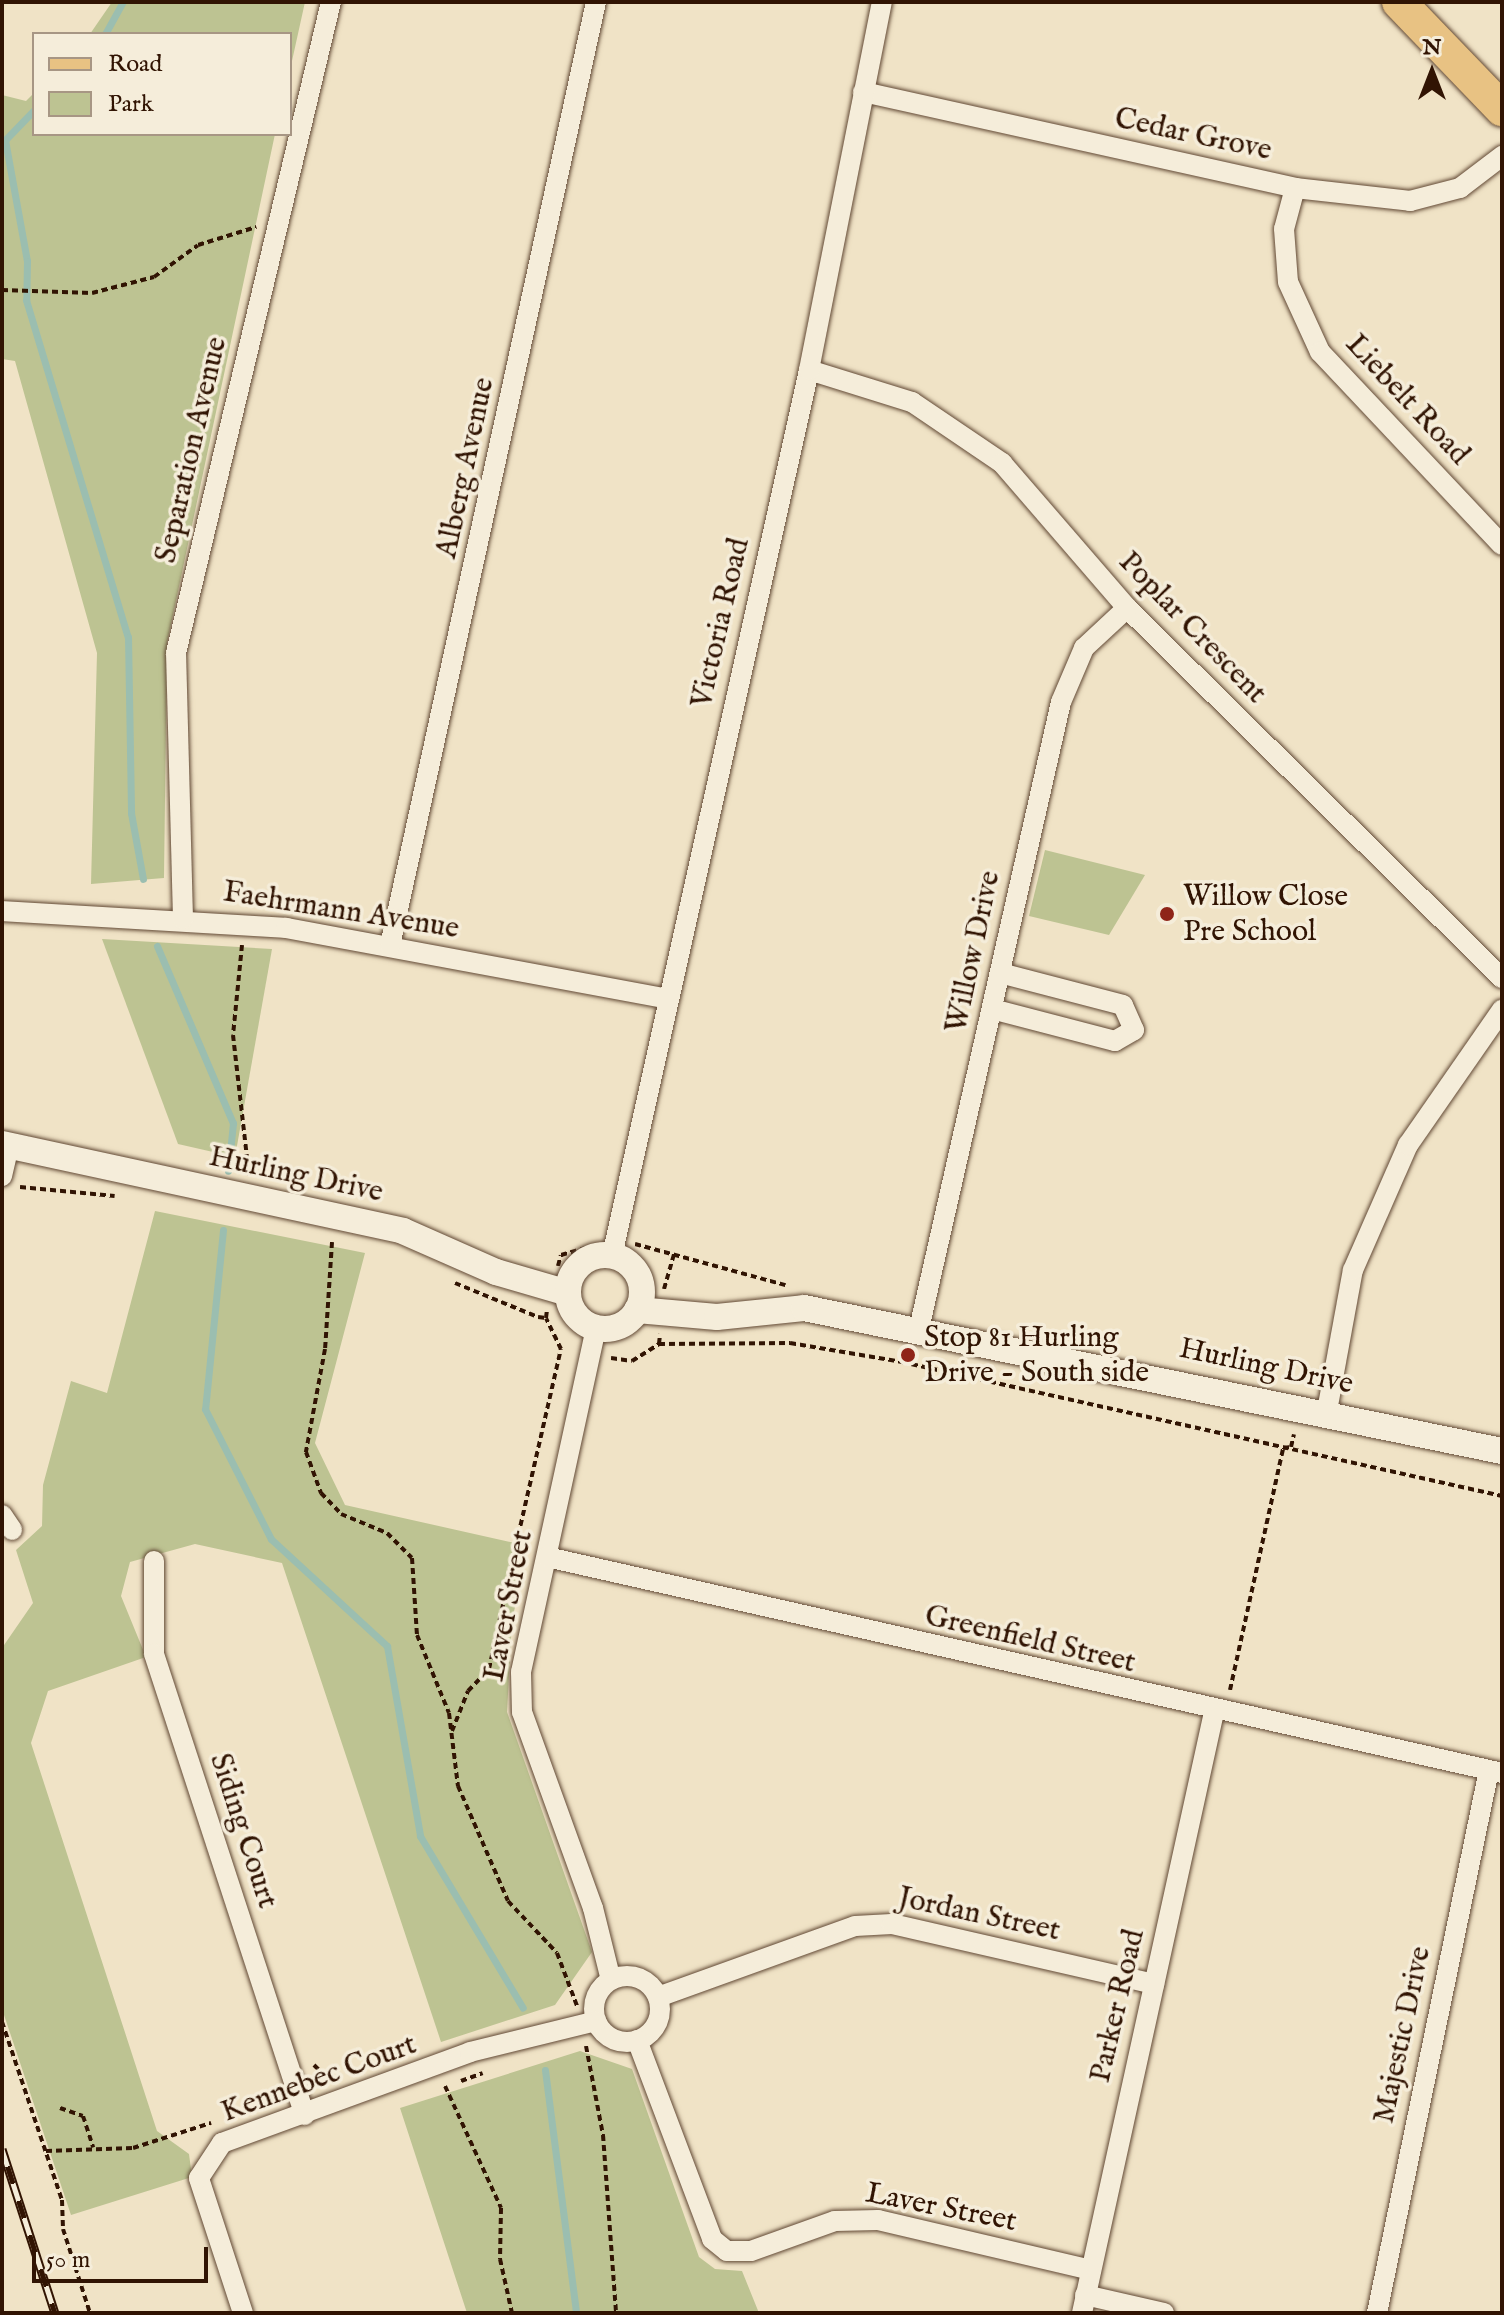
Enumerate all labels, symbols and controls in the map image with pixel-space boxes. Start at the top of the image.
legend [32,32,292,136]
north arrow [1392,32,1472,112]
text: N [1422,34,1442,62]
text: Road [108,49,162,80]
text: Park [108,89,154,120]
street label: Cedar Grove [1111,101,1275,169]
street label: Liebelt Road [1337,327,1477,473]
street label: Separation Avenue [149,334,235,566]
street label: Alberg Avenue [429,374,503,562]
street label: Victoria Road [684,535,758,711]
street label: Poplar Crescent [1111,545,1273,711]
street label: Willow Drive [939,868,1009,1036]
street label: Faehrmann Avenue [220,875,462,947]
place label: Willow Close Pre School [1183,879,1348,950]
marker: Willow Close Pre School [1158,905,1176,923]
street label: Hurling Drive [206,1139,386,1211]
place label: Stop 81 Hurling Drive - South side [924,1320,1149,1390]
street label: Hurling Drive [1176,1331,1356,1403]
marker: Stop 81 Hurling Drive - South side [899,1346,917,1364]
street label: Laver Street [477,1527,541,1685]
street label: Greenfield Street [921,1598,1139,1682]
street label: Siding Court [201,1749,285,1913]
street label: Jordan Street [895,1880,1063,1950]
street label: Parker Road [1083,1926,1153,2086]
street label: Majestic Drive [1367,1943,1439,2127]
street label: Kennebec Court [217,2027,421,2131]
street label: Laver Street [862,2176,1020,2240]
scale bar [36,2231,212,2281]
text: 50 m [46,2245,90,2276]

